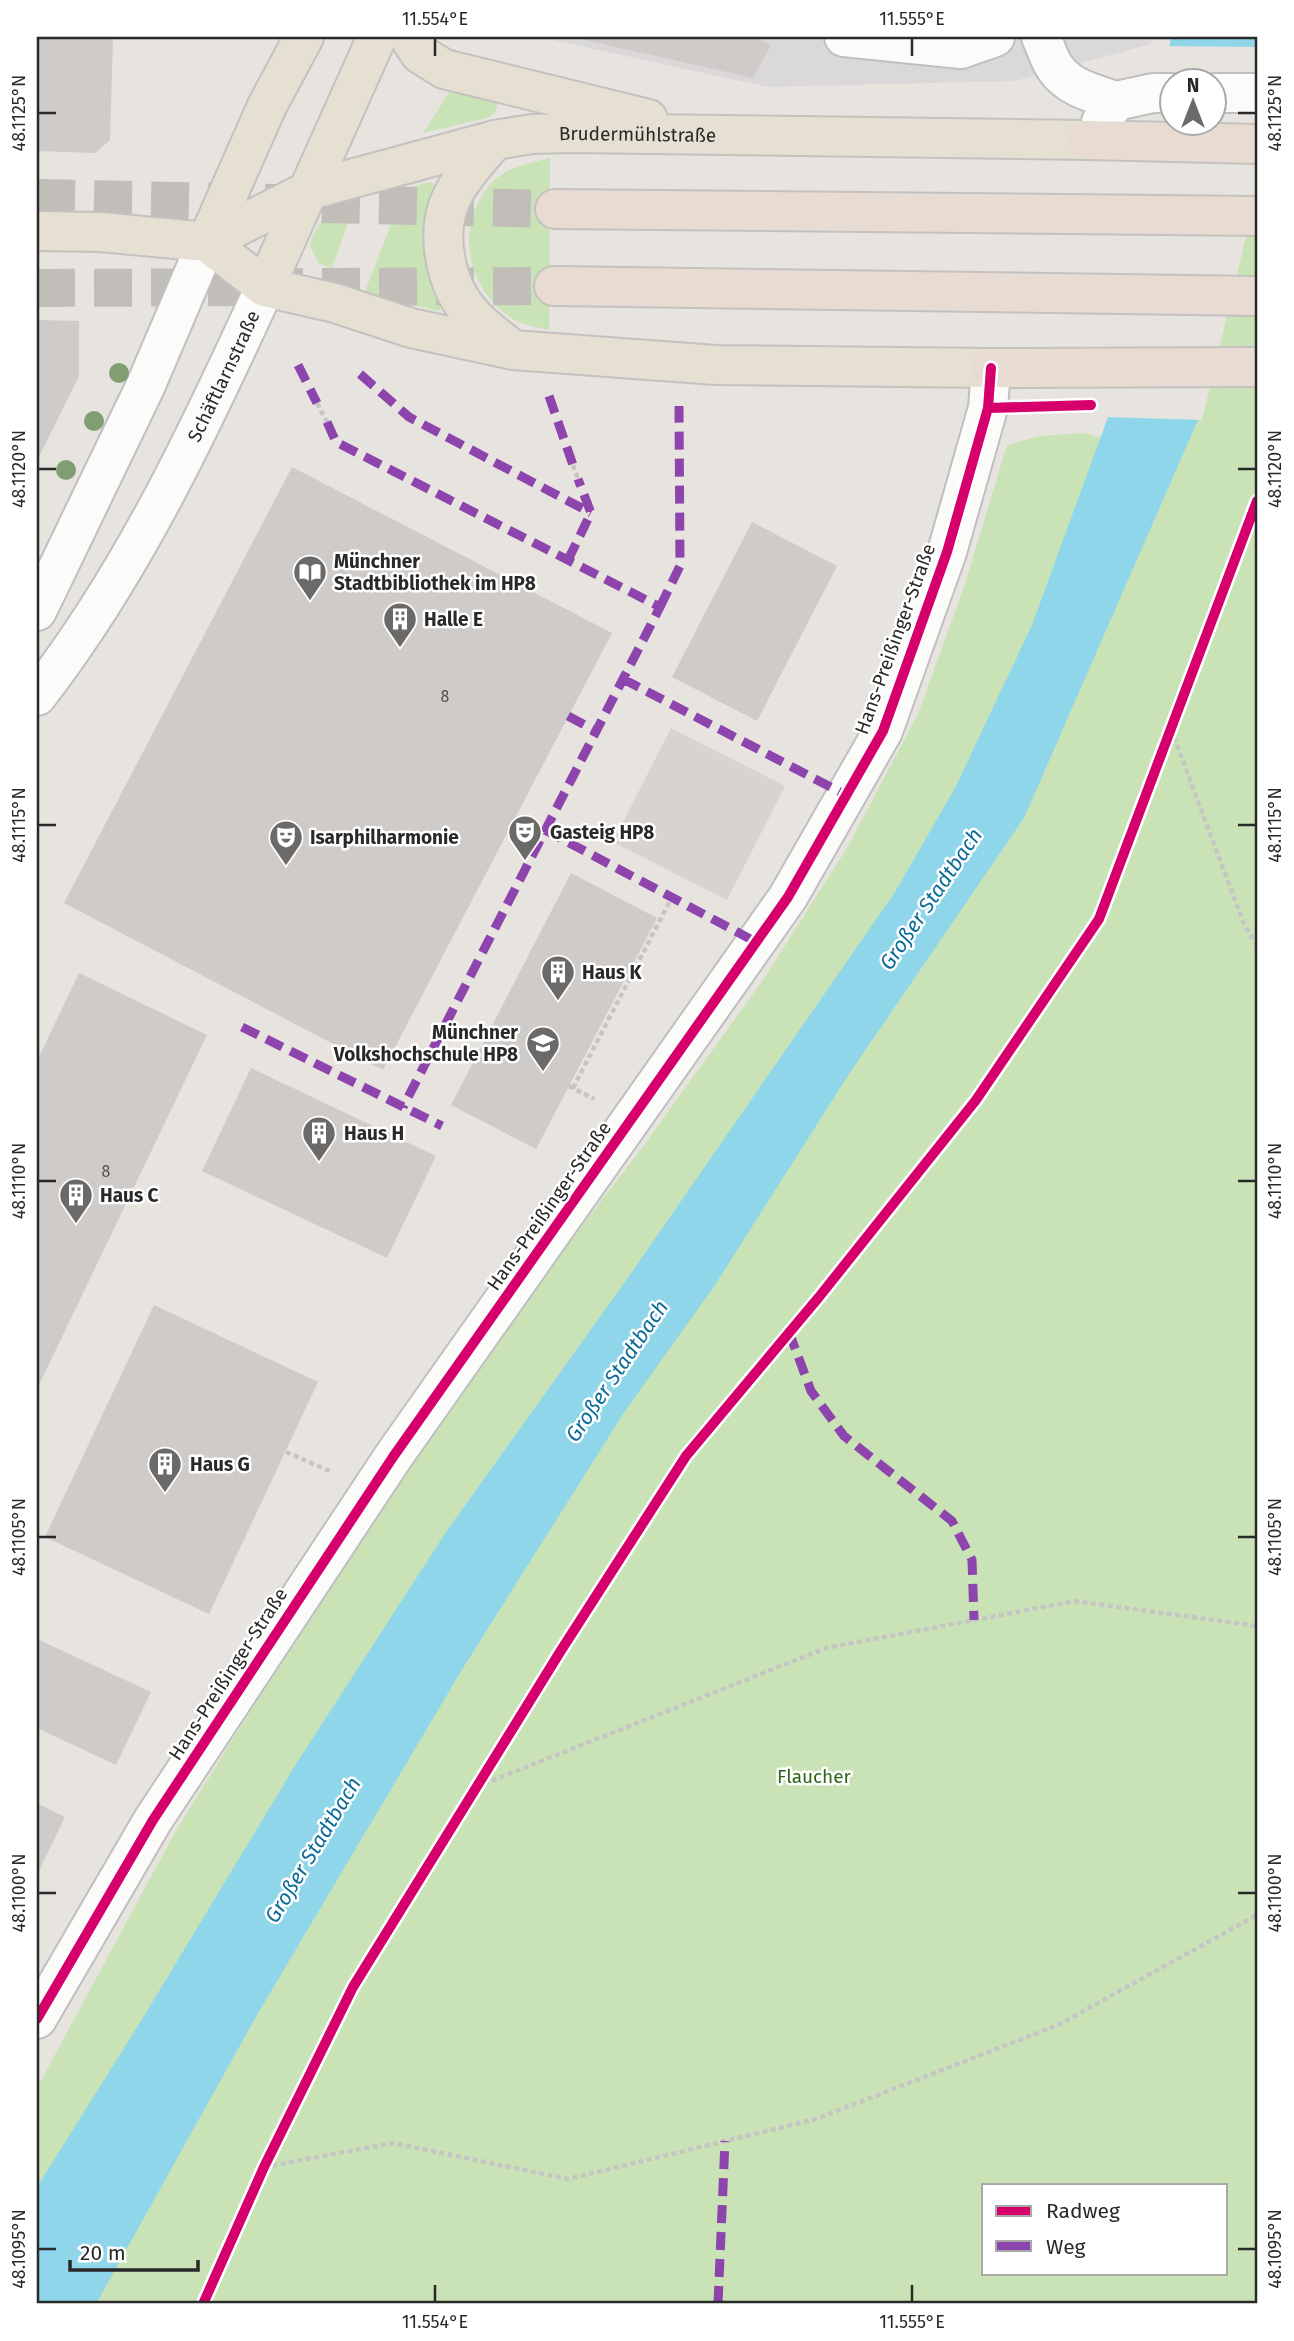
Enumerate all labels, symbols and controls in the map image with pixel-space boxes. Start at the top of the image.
text: 11.554°E [402,8,468,30]
text: 11.555°E [879,8,945,30]
north arrow [1158,66,1228,136]
text: N [1187,74,1199,97]
text: 48.1125°N [8,75,30,151]
text: 48.1125°N [1264,75,1286,151]
street label: Brudermühlstraße [558,121,716,146]
street label: Schäftlarnstraße [182,307,264,446]
text: 48.1120°N [8,430,30,508]
text: 48.1120°N [1264,430,1286,508]
street label: Hans-Preißinger-Straße [850,541,940,737]
place label: Münchner Stadtbibliothek im HP8 [334,550,536,595]
library icon: Münchner Stadtbibliothek im HP8 [291,553,329,602]
building icon: Halle E [381,600,419,649]
place label: Halle E [424,608,483,631]
house number: 8 [441,687,450,706]
text: 48.1115°N [8,787,30,863]
text: 48.1115°N [1264,787,1286,863]
theatre icon: Gasteig HP8 [506,813,544,862]
theatre icon: Isarphilharmonie [267,818,305,867]
place label: Gasteig HP8 [550,821,654,844]
water label: Großer Stadtbach [874,823,988,975]
place label: Isarphilharmonie [310,826,459,849]
building icon: Haus K [539,953,577,1002]
place label: Haus K [582,961,643,984]
place label: Münchner Volkshochschule HP8 [333,1021,518,1066]
school or university icon: Münchner Volkshochschule HP8 [524,1024,562,1073]
building icon: Haus H [300,1114,338,1163]
street label: Hans-Preißinger-Straße [482,1117,616,1295]
place label: Haus H [344,1122,404,1145]
text: 48.1110°N [8,1143,30,1219]
text: 48.1110°N [1264,1143,1286,1219]
house number: 8 [102,1162,111,1181]
building icon: Haus C [57,1176,95,1225]
place label: Haus C [100,1184,159,1207]
water label: Großer Stadtbach [560,1295,674,1447]
building icon: Haus G [146,1445,184,1494]
place label: Haus G [190,1453,250,1476]
text: 48.1105°N [8,1498,30,1576]
text: 48.1105°N [1264,1498,1286,1576]
street label: Hans-Preißinger-Straße [164,1583,292,1765]
park label: Flaucher [777,1765,852,1788]
water label: Großer Stadtbach [259,1772,367,1928]
text: 48.1100°N [8,1853,30,1933]
text: 48.1100°N [1264,1853,1286,1933]
legend [982,2184,1228,2274]
text: Radweg [1046,2198,1120,2224]
text: 48.1095°N [8,2209,30,2289]
text: 48.1095°N [1264,2209,1286,2289]
scale bar [70,2229,198,2273]
text: Weg [1046,2234,1086,2260]
text: 20 m [80,2240,126,2266]
text: 11.554°E [402,2311,468,2333]
text: 11.555°E [879,2311,945,2333]

